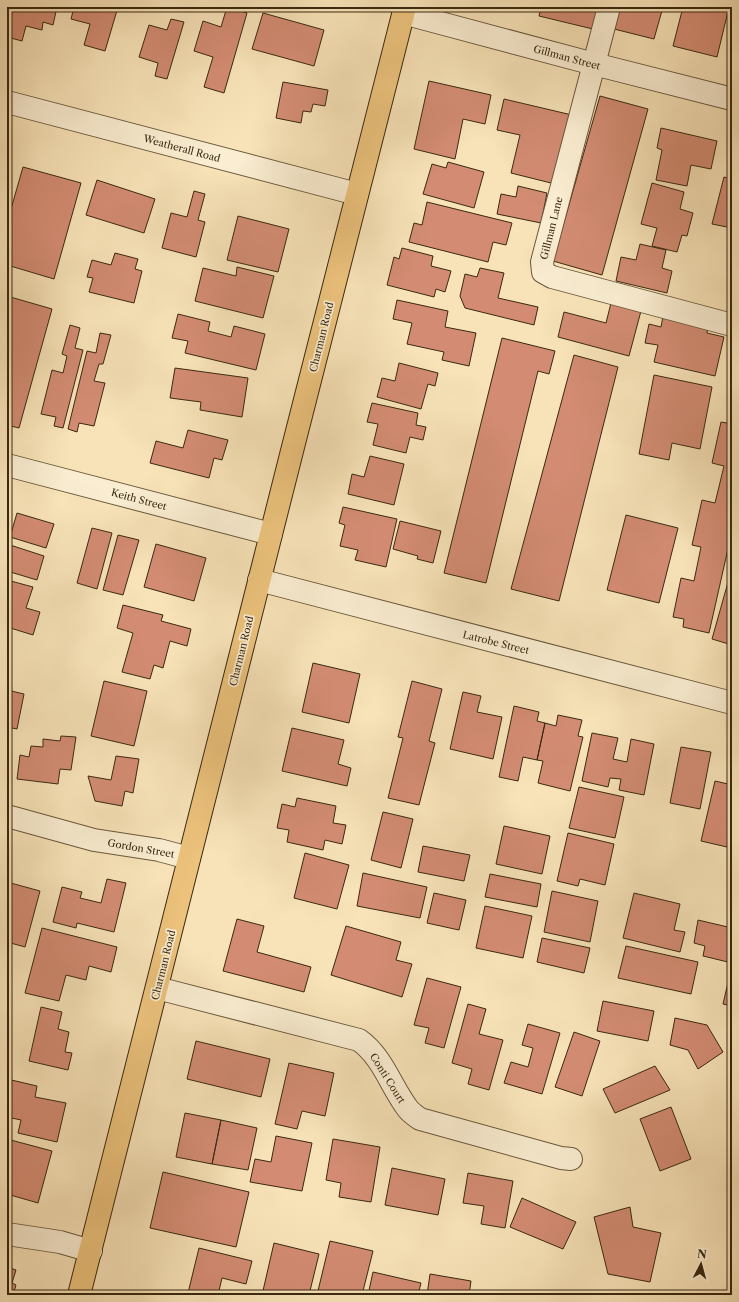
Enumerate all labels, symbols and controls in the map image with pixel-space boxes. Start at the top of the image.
street label: Gillman Street [532,42,602,73]
street label: Weatherall Road [141,132,222,165]
street label: Gillman Lane [537,195,566,261]
street label: Charman Road [307,301,336,373]
street label: Keith Street [110,486,169,513]
street label: Charman Road [227,615,256,687]
street label: Latrobe Street [461,628,531,657]
street label: Gordon Street [106,836,176,861]
street label: Charman Road [149,929,178,1001]
street label: Conti Court [367,1051,408,1106]
north arrow [681,1244,721,1284]
text: N [697,1247,708,1262]

